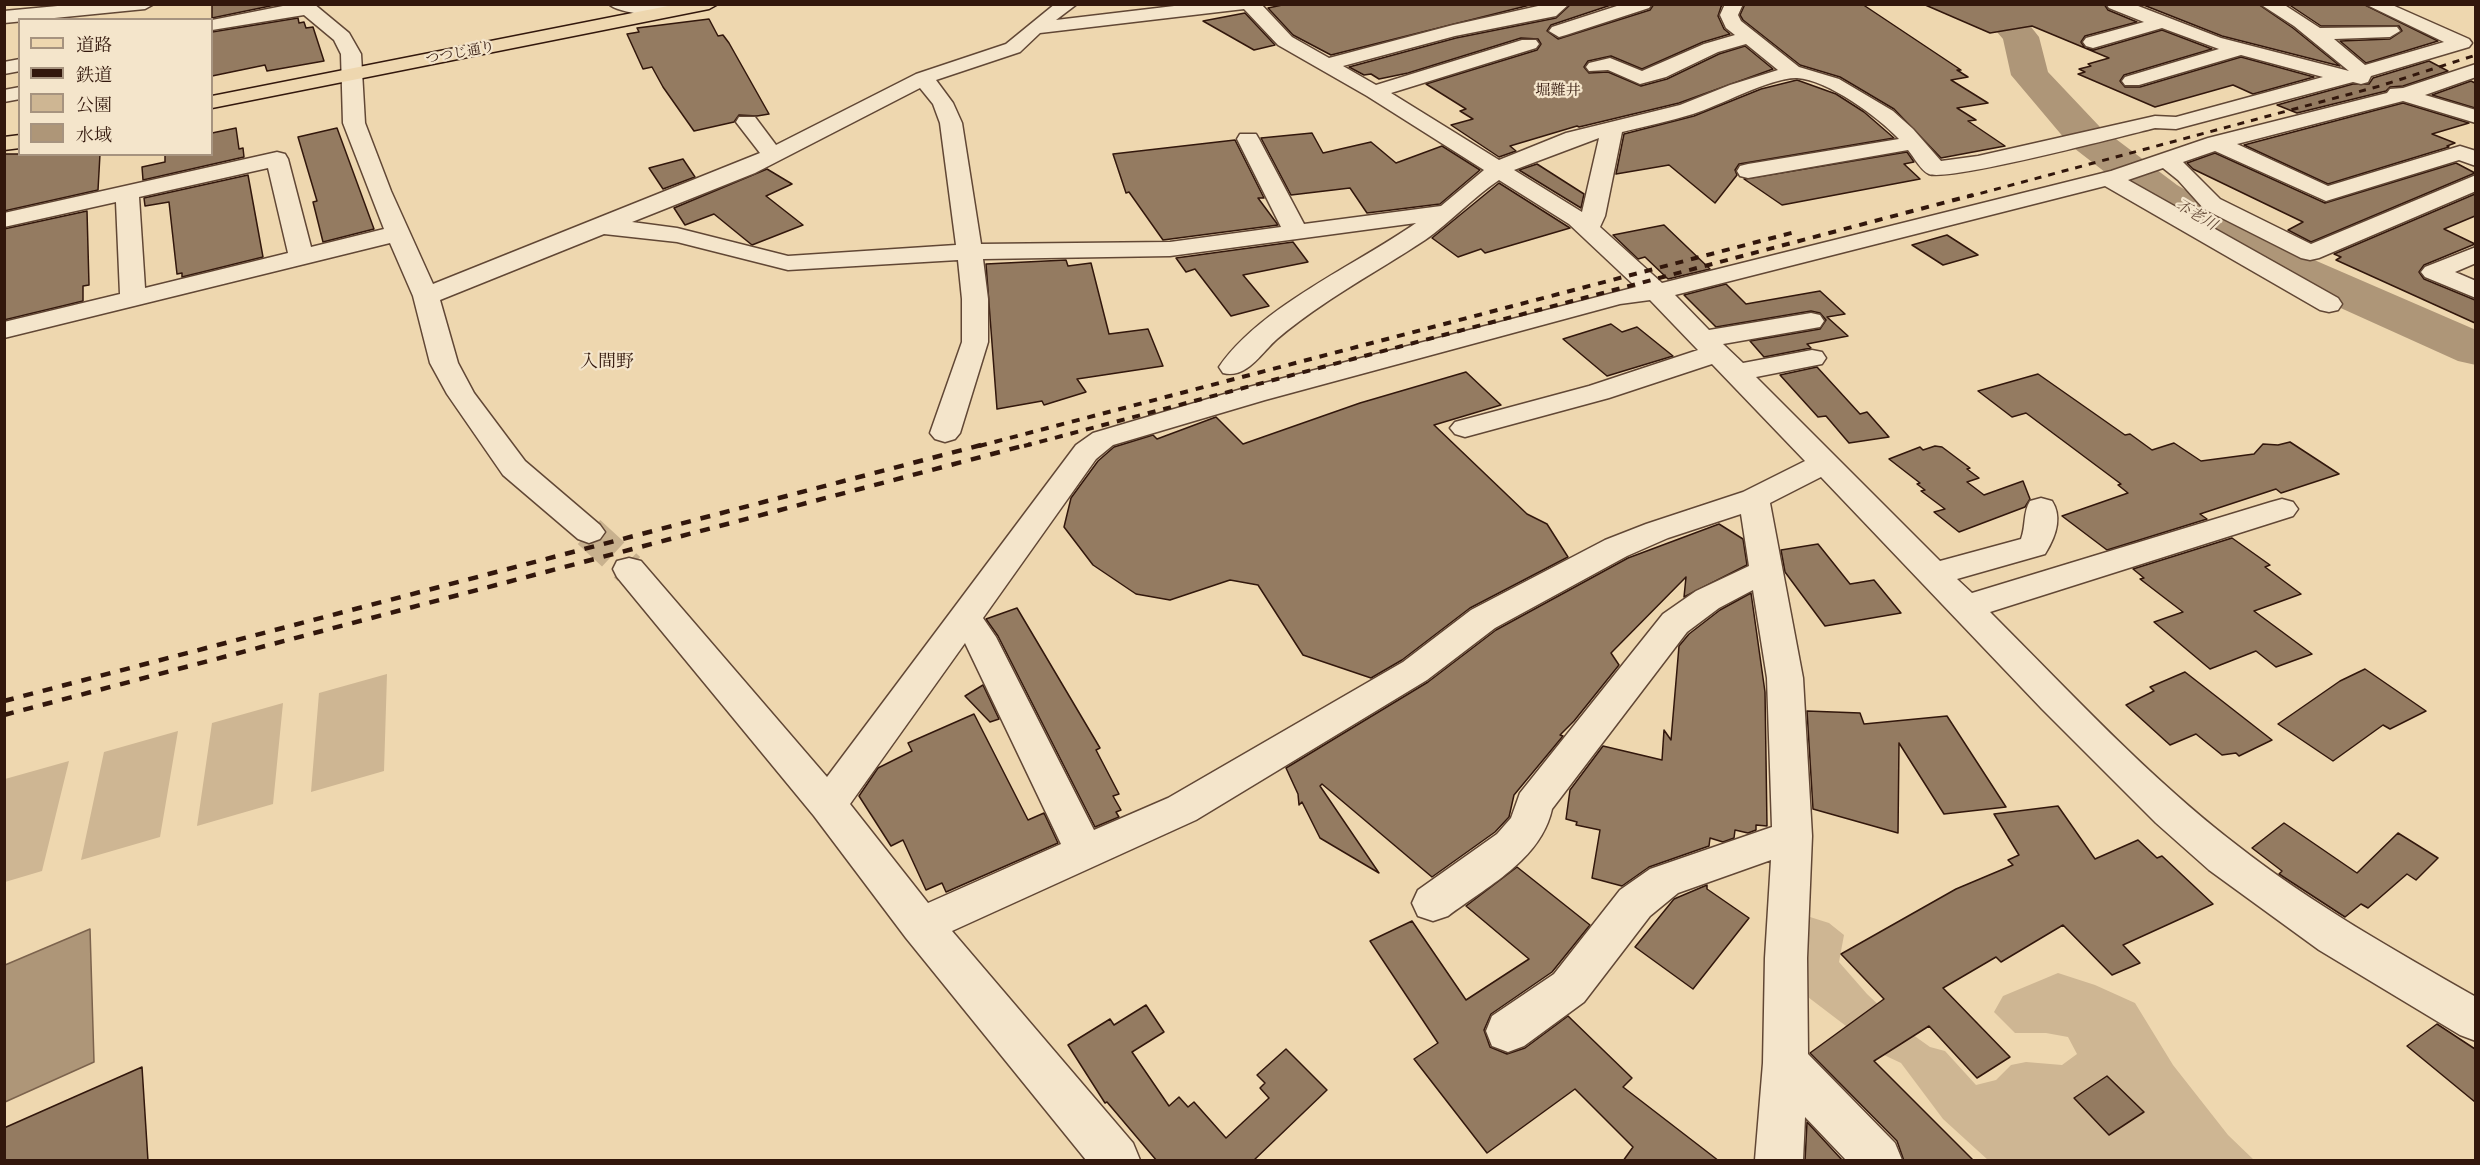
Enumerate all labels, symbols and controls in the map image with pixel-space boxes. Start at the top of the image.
legend [18,18,213,156]
text: 道路 [76,34,112,56]
street label: つつじ通り [424,38,496,68]
text: 鉄道 [76,64,112,86]
district label: 堀難井 [1536,82,1580,100]
text: 公園 [76,94,112,116]
text: 水域 [76,124,112,146]
water label: 不老川 [2172,196,2220,234]
district label: 入間野 [580,351,634,373]

